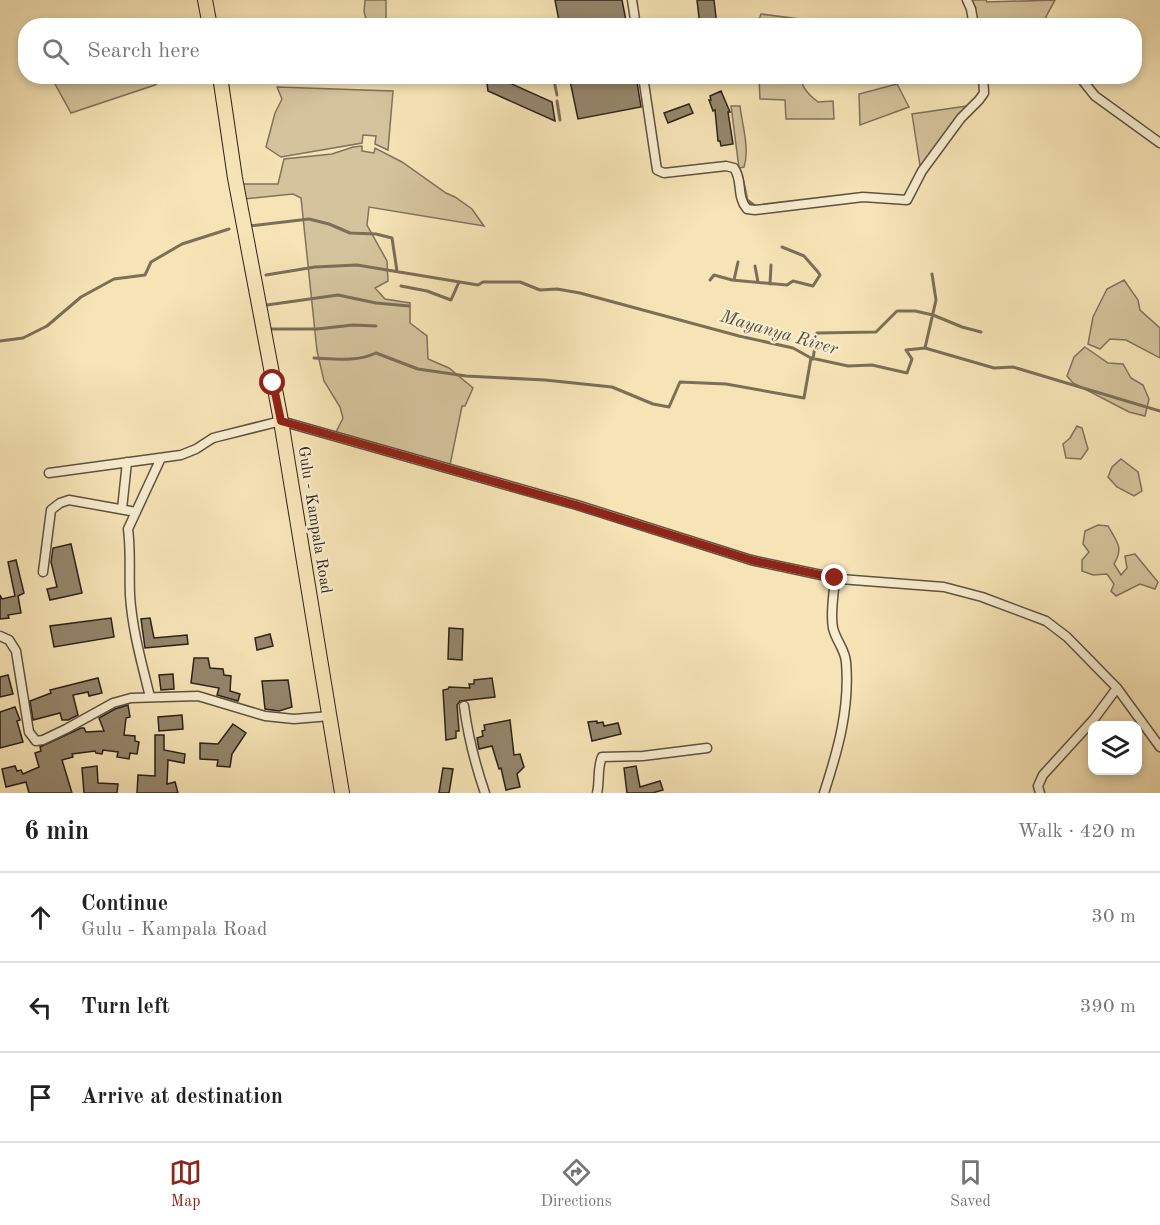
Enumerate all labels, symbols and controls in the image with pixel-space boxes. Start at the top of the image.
search box [18,18,1142,84]
icon: search [39,35,72,68]
text: Search here [87,40,200,62]
water label: Mayanya River [717,307,841,359]
route start [259,369,285,395]
street label: Gulu - Kampala Road [294,445,334,595]
route end [821,564,847,590]
map controls [1088,721,1142,775]
button: layers [1088,721,1142,775]
text: 6 min [24,819,89,845]
text: Walk · 420 m [1017,822,1136,842]
text: Continue [81,893,168,915]
icon: ahead [24,901,57,934]
text: 30 m [1091,907,1136,927]
text: Gulu - Kampala Road [81,920,267,940]
icon: left [24,991,57,1024]
text: Turn left [81,996,170,1018]
text: 390 m [1080,997,1136,1017]
icon: arrive [24,1081,57,1114]
text: Arrive at destination [81,1086,283,1108]
tab: Map [169,1156,202,1212]
tab: Directions [541,1156,612,1212]
tab: Saved [950,1156,991,1212]

